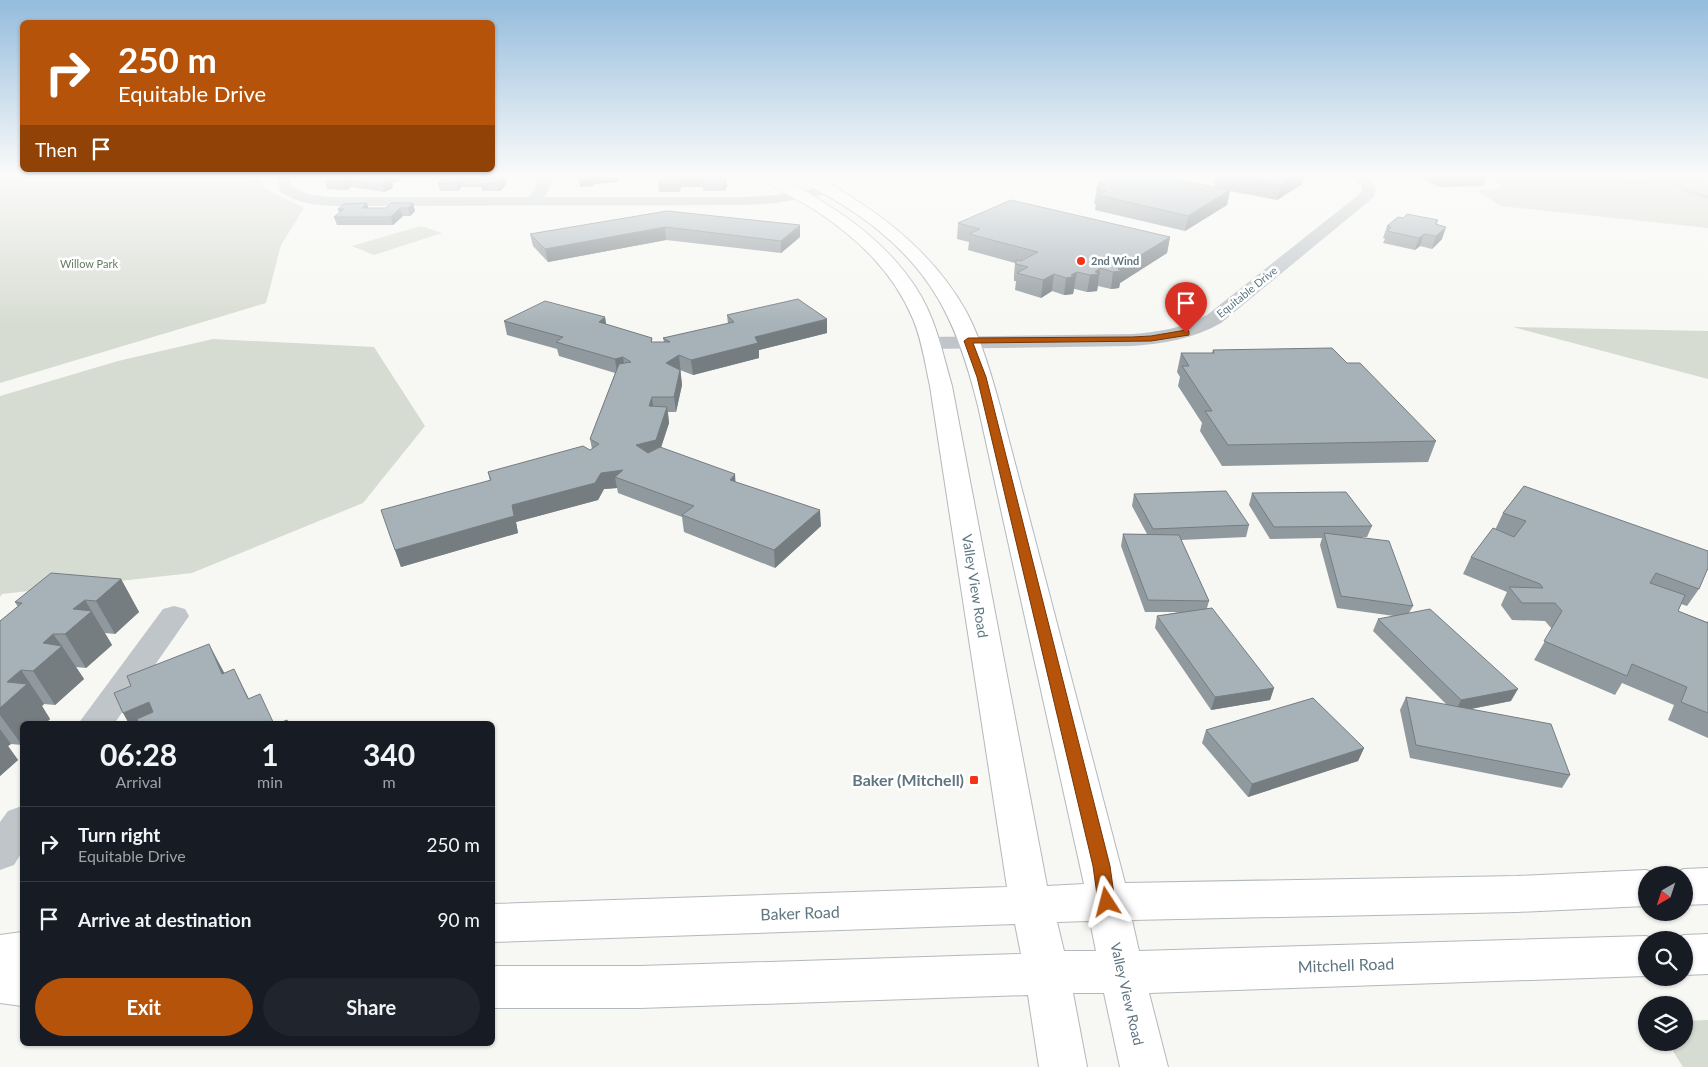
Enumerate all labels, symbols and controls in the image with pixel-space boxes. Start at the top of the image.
text: 250 m [118,38,217,80]
icon: right [35,40,100,105]
text: Equitable Drive [118,80,266,107]
icon: arrive [87,135,115,163]
text: Then [35,138,77,161]
place label: 2nd Wind [1091,254,1139,267]
marker: 2nd Wind [1075,255,1087,267]
park label: Willow Park [60,257,118,270]
street label: Equitable Drive [1214,263,1280,320]
pin [1165,282,1207,333]
icon: arrive [1172,289,1200,317]
street label: Valley View Road [959,533,992,639]
text: 06:28 [100,736,177,772]
text: 1 [261,736,279,772]
text: 340 [363,736,415,772]
place label: Baker (Mitchell) [852,770,964,789]
text: Arrival [115,772,162,791]
text: min [257,772,283,791]
text: m [382,772,396,791]
marker: Baker (Mitchell) [968,774,980,786]
text: Turn right [78,823,160,846]
icon: right [35,830,63,858]
text: 250 m [426,833,480,856]
text: Equitable Drive [78,846,186,865]
north arrow [1638,866,1692,921]
map controls [1638,866,1693,1051]
position arrow [1080,875,1132,927]
street label: Baker Road [760,902,840,923]
icon: arrive [35,905,63,933]
text: Arrive at destination [78,908,251,931]
text: 90 m [437,908,480,931]
button: search [1638,931,1693,986]
street label: Valley View Road [1107,941,1148,1047]
street label: Mitchell Road [1297,953,1395,976]
button: Exit [35,978,253,1036]
button: Share [263,978,480,1036]
button: layers [1638,996,1693,1051]

